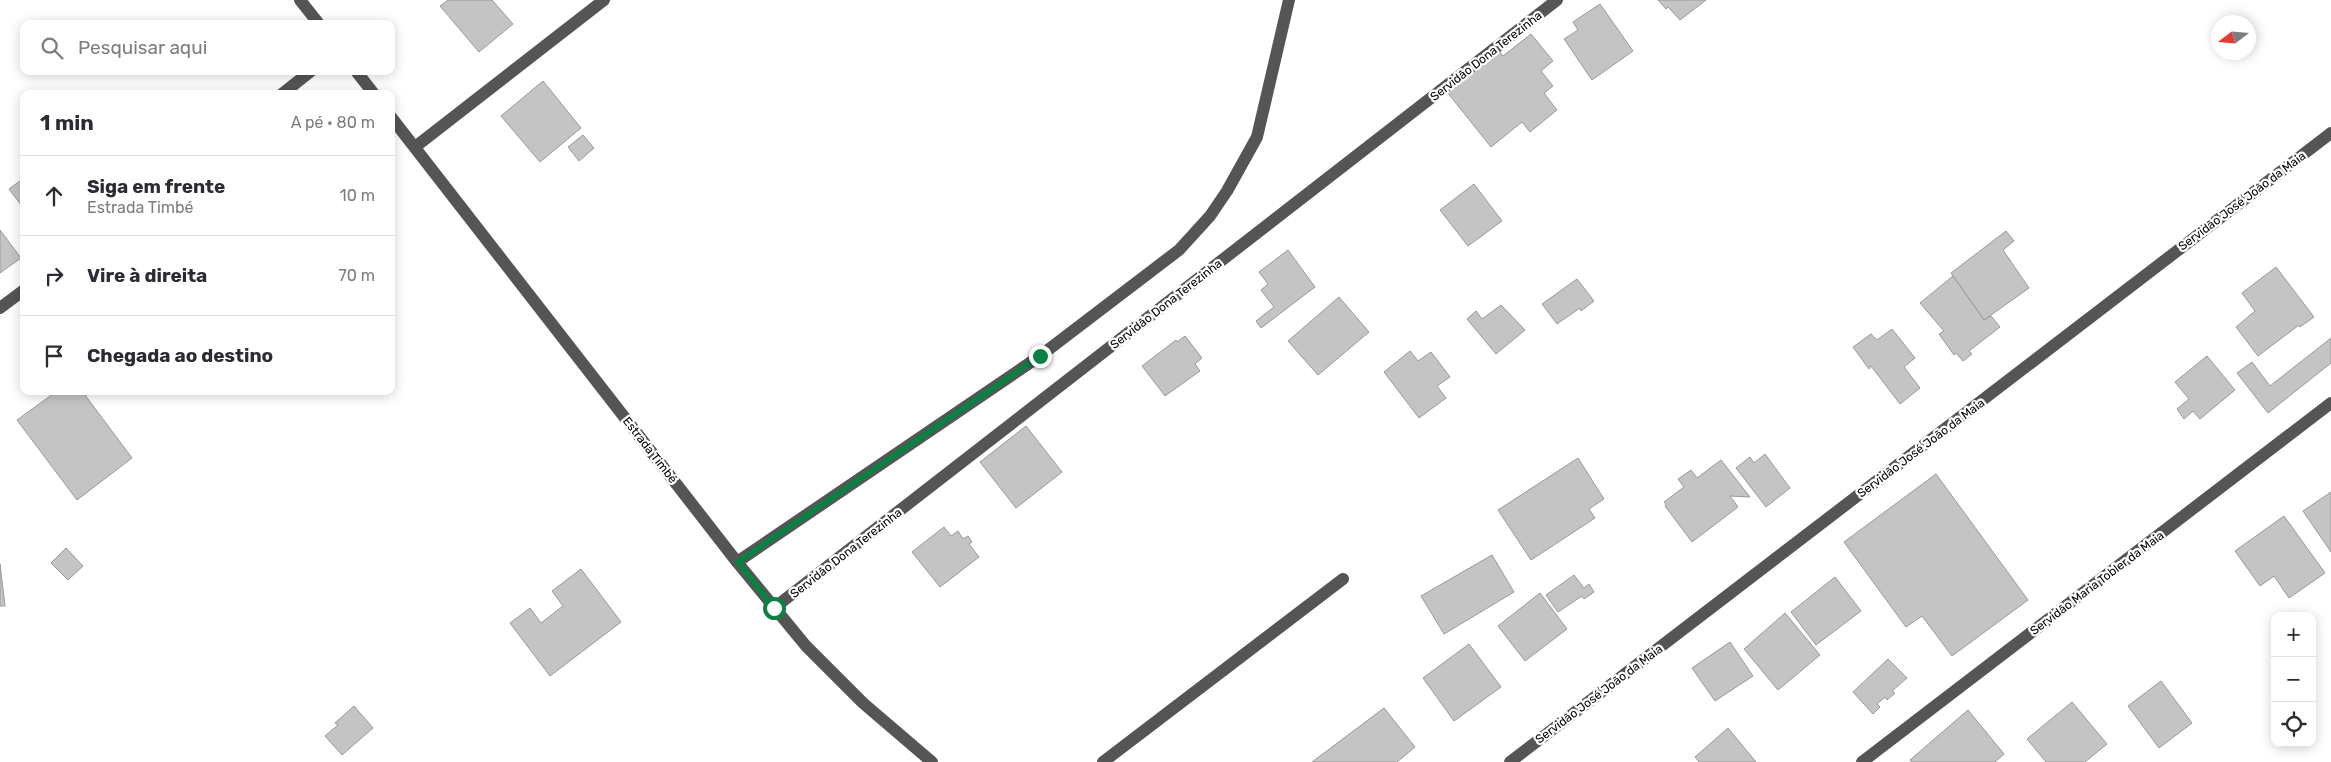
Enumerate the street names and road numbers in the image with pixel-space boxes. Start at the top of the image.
street label: Servidão Dona Terezinha [1428,8,1544,104]
street label: Servidão José João da Maia [2176,149,2308,253]
street label: Servidão Dona Terezinha [1108,256,1224,352]
street label: Servidão José João da Maia [1855,396,1987,500]
street label: Estrada Timbé [620,414,680,486]
street label: Servidão Dona Terezinha [788,505,904,601]
street label: Servidão Maria Tobler da Maia [2027,528,2167,638]
street label: Servidão José João da Maia [1533,642,1665,746]

